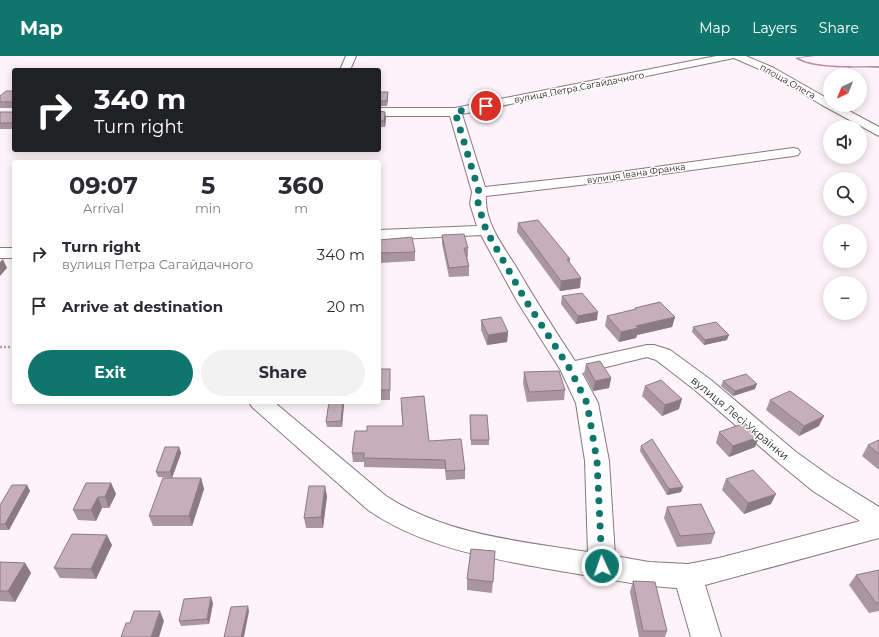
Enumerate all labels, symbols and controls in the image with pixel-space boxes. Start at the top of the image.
text: Map [20,17,63,40]
text: Map [699,19,730,37]
text: Layers [752,19,797,37]
text: Share [819,19,859,37]
street label: площа Олега [758,61,818,101]
north arrow [823,68,867,112]
map controls [823,68,867,320]
street label: вулиця Петра Сагайдачного [513,69,645,105]
text: 340 m [94,82,186,116]
icon: right [28,84,80,136]
pin [469,89,503,123]
icon: arrive [475,95,497,117]
text: Turn right [94,116,184,138]
button: sound [823,120,867,164]
street label: вулиця Івана Франка [586,161,686,185]
text: 09:07 [69,171,138,200]
text: 5 [201,171,215,200]
text: 360 [278,171,324,200]
button: search [823,172,867,216]
text: Arrival [83,200,124,216]
text: min [195,200,221,216]
text: m [294,200,308,216]
button: + [823,224,867,268]
text: Turn right [62,237,141,256]
icon: right [28,243,50,265]
text: 340 m [317,245,365,264]
text: вулиця Петра Сагайдачного [62,256,253,272]
button: − [823,276,867,320]
icon: arrive [28,295,50,317]
text: Arrive at destination [62,297,223,316]
text: 20 m [327,297,365,316]
button: Exit [28,350,193,396]
button: Share [201,350,365,396]
street label: вулиця Лесі Українки [688,373,792,463]
position arrow [581,545,623,587]

